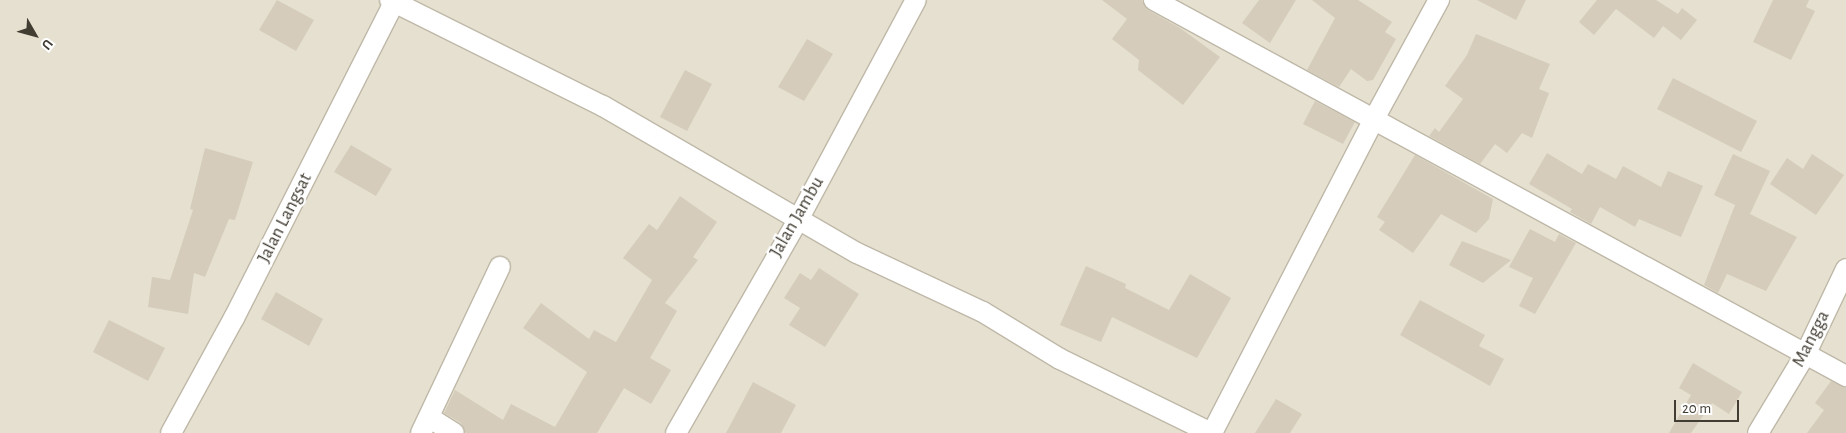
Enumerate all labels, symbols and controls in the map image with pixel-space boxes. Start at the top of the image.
north arrow [10,10,60,60]
text: U [39,36,55,52]
street label: Jalan Langsat [253,169,317,267]
street label: Jalan Jambu [765,173,829,261]
street label: Mangga [1787,307,1835,371]
scale bar [1676,390,1741,422]
text: 20 m [1682,401,1711,416]

